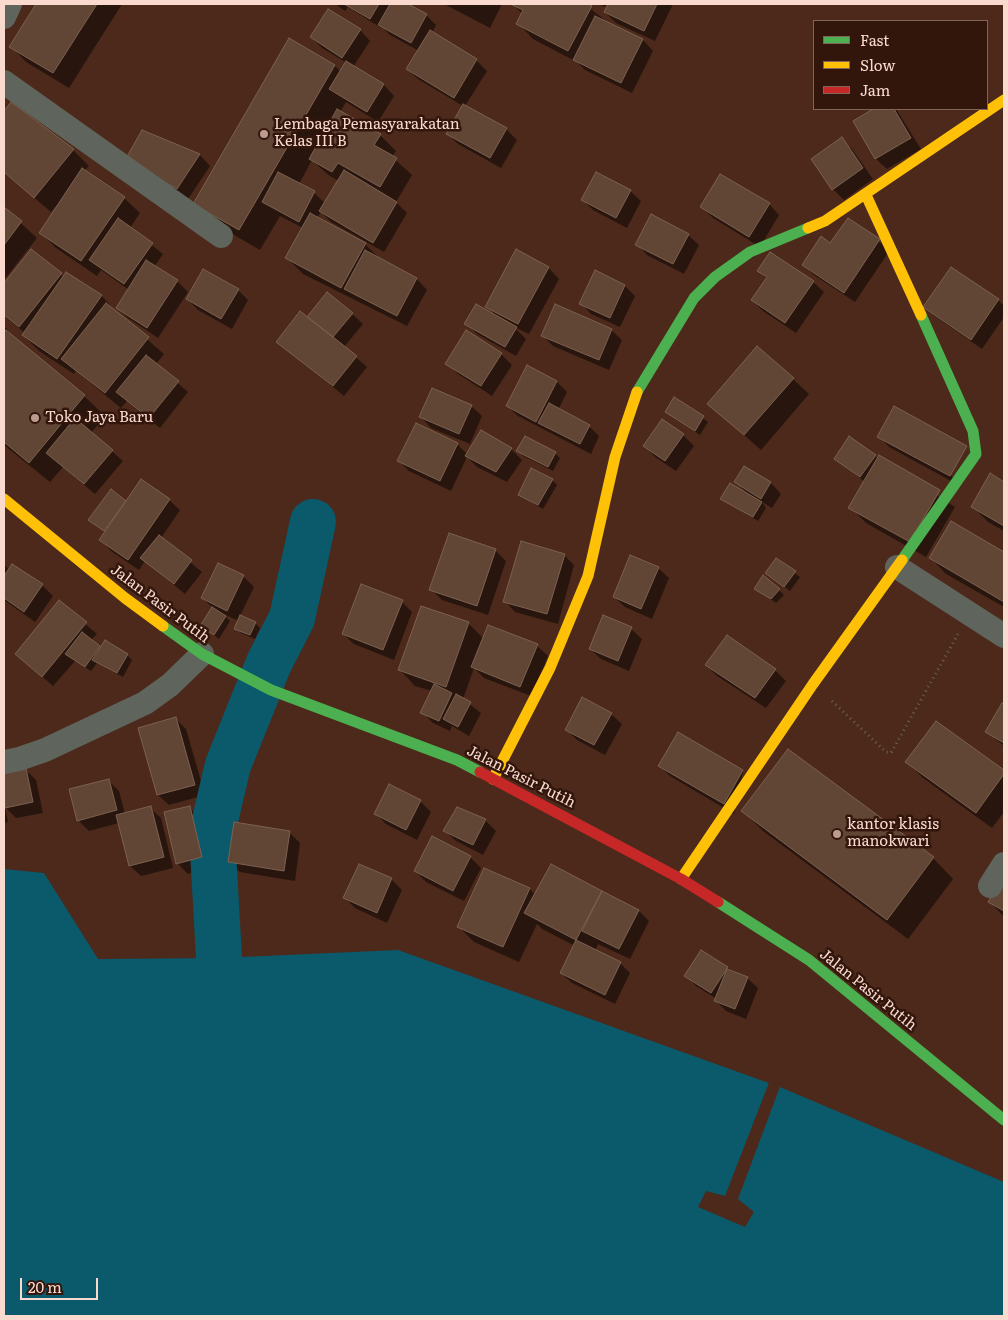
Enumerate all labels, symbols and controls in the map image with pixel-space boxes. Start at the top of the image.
legend [813,20,988,110]
text: Fast [860,28,889,51]
text: Slow [860,53,895,76]
text: Jam [860,78,890,101]
place label: Lembaga Pemasyarakatan Kelas III B [274,116,460,151]
marker: Lembaga Pemasyarakatan Kelas III B [258,128,270,140]
place label: Toko Jaya Baru [45,409,153,427]
marker: Toko Jaya Baru [29,412,41,424]
street label: Jalan Pasir Putih [107,561,213,647]
street label: Jalan Pasir Putih [464,742,578,812]
place label: kantor klasis manokwari [847,816,939,851]
marker: kantor klasis manokwari [831,828,843,840]
street label: Jalan Pasir Putih [816,945,920,1035]
scale bar [22,1268,100,1300]
text: 20 m [28,1275,62,1298]

